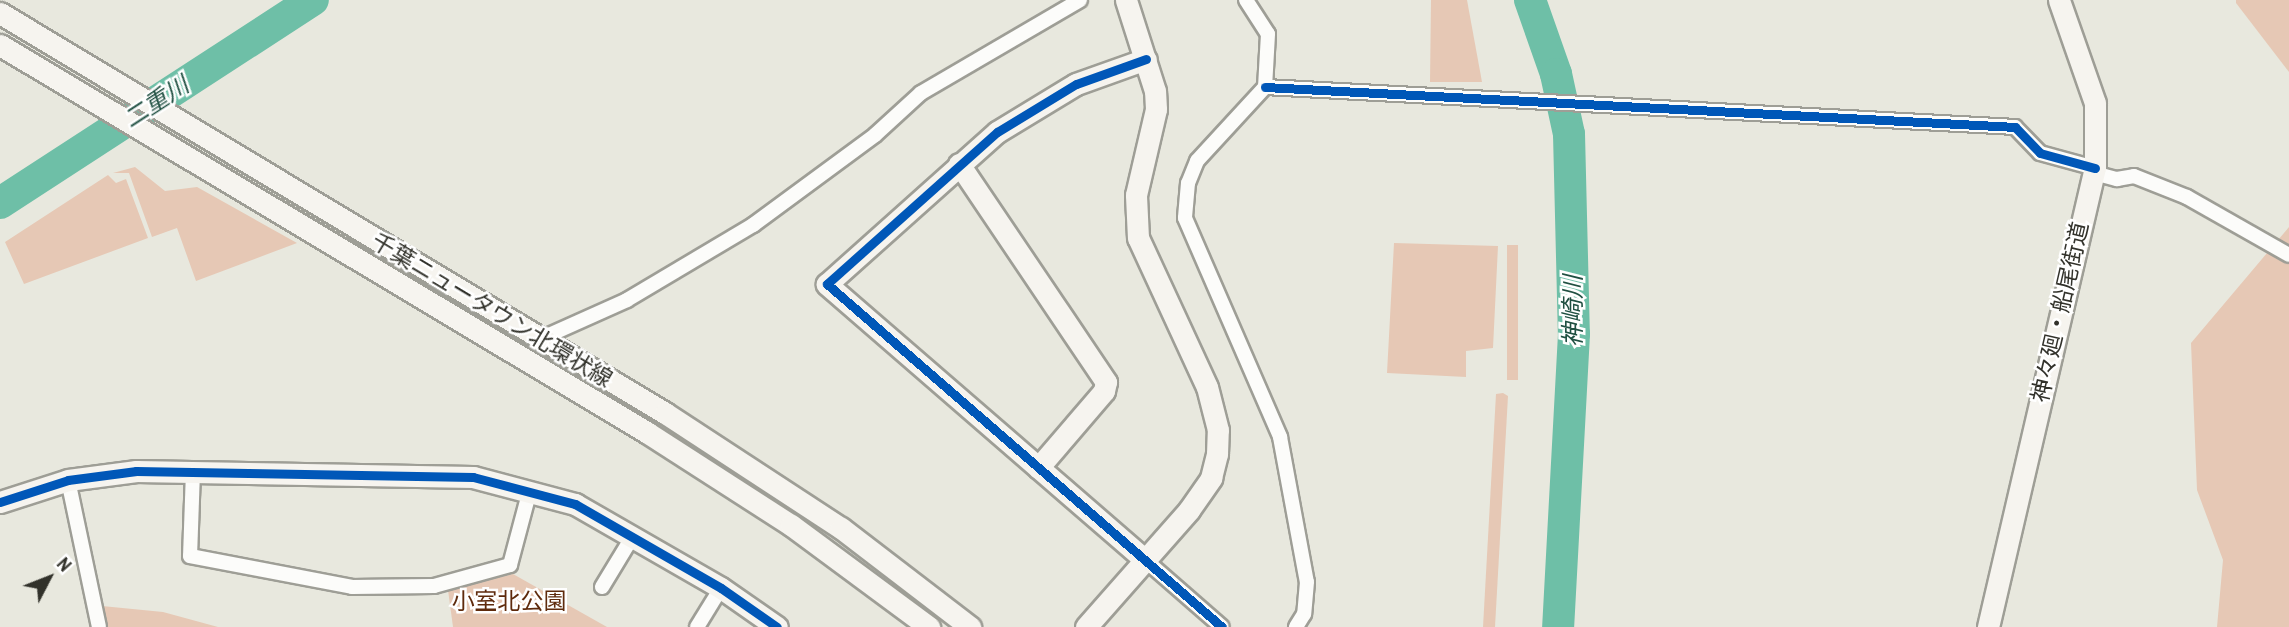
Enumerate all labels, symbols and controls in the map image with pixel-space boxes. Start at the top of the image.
water label: 二重川 [118,70,194,134]
street label: 神々廻・船尾街道 [2026,219,2094,405]
street label: 千葉ニュータウン北環状線 [367,227,617,393]
water label: 神崎川 [1559,275,1587,347]
north arrow [14,543,84,613]
text: N [51,551,78,577]
park label: 小室北公園 [452,587,566,615]

